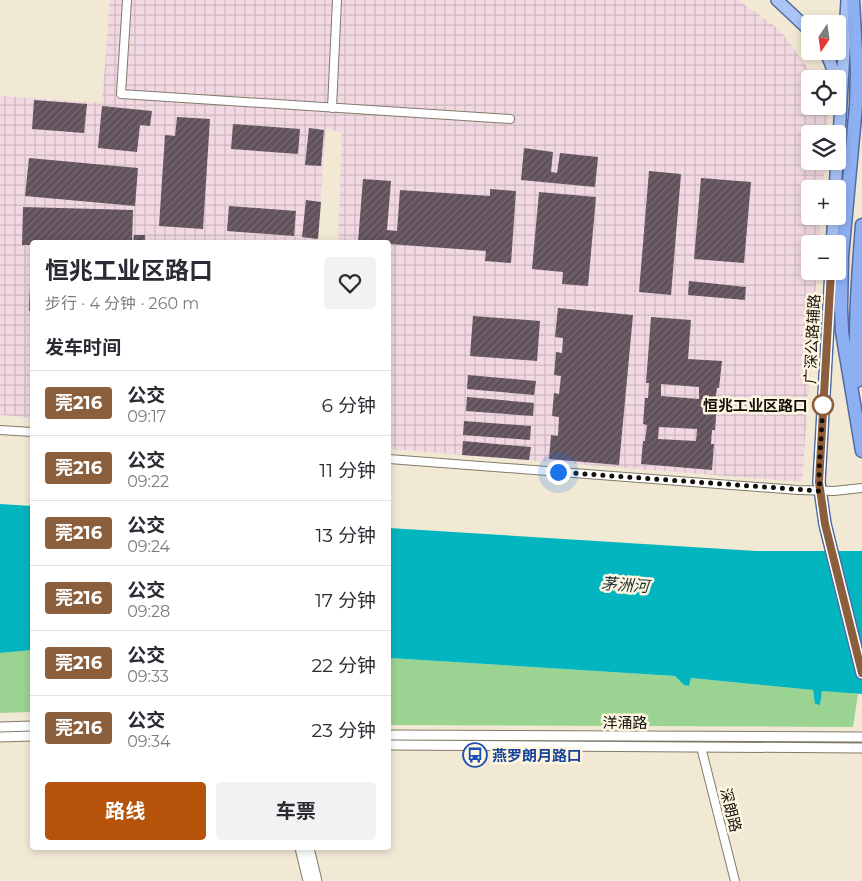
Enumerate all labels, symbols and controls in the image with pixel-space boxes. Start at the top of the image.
north arrow [801,15,846,60]
map controls [801,15,846,280]
button: locate [801,70,846,115]
button: layers [801,125,846,170]
button: + [801,180,846,225]
button: − [801,235,846,280]
text: 恒兆工业区路口 [45,256,213,285]
button: heart [324,257,376,309]
text: 步行 · 4 分钟 · 260 m [45,294,199,313]
street label: 广深公路辅路 [800,294,824,384]
text: 发车时间 [45,336,121,359]
text: 公交 [127,384,165,407]
text: 莞216 [55,392,102,414]
text: 6 分钟 [321,394,376,417]
marker: 恒兆工业区路口 [812,394,834,416]
place label: 恒兆工业区路口 [703,396,808,415]
text: 09:17 [127,407,166,426]
text: 公交 [127,449,165,472]
text: 莞216 [55,457,102,479]
text: 11 分钟 [319,459,376,482]
your location [546,460,571,485]
text: 09:22 [127,472,169,491]
text: 公交 [127,514,165,537]
text: 莞216 [55,522,102,544]
text: 13 分钟 [315,524,376,547]
text: 09:24 [127,537,170,556]
water label: 茅洲河 [600,574,653,596]
text: 公交 [127,579,165,602]
text: 莞216 [55,587,102,609]
text: 17 分钟 [315,589,376,612]
text: 09:28 [127,602,170,621]
text: 公交 [127,644,165,667]
text: 莞216 [55,652,102,674]
text: 22 分钟 [311,654,376,677]
text: 09:33 [127,667,169,686]
text: 公交 [127,709,165,732]
street label: 洋涌路 [602,713,648,732]
text: 莞216 [55,717,102,739]
text: 23 分钟 [312,719,376,742]
text: 09:34 [127,732,170,751]
bus stop icon: 燕罗朗月路口 [462,742,488,768]
place label: 燕罗朗月路口 [492,746,582,765]
button: 路线 [45,782,206,840]
button: 车票 [216,782,376,840]
street label: 深朗路 [716,786,746,834]

